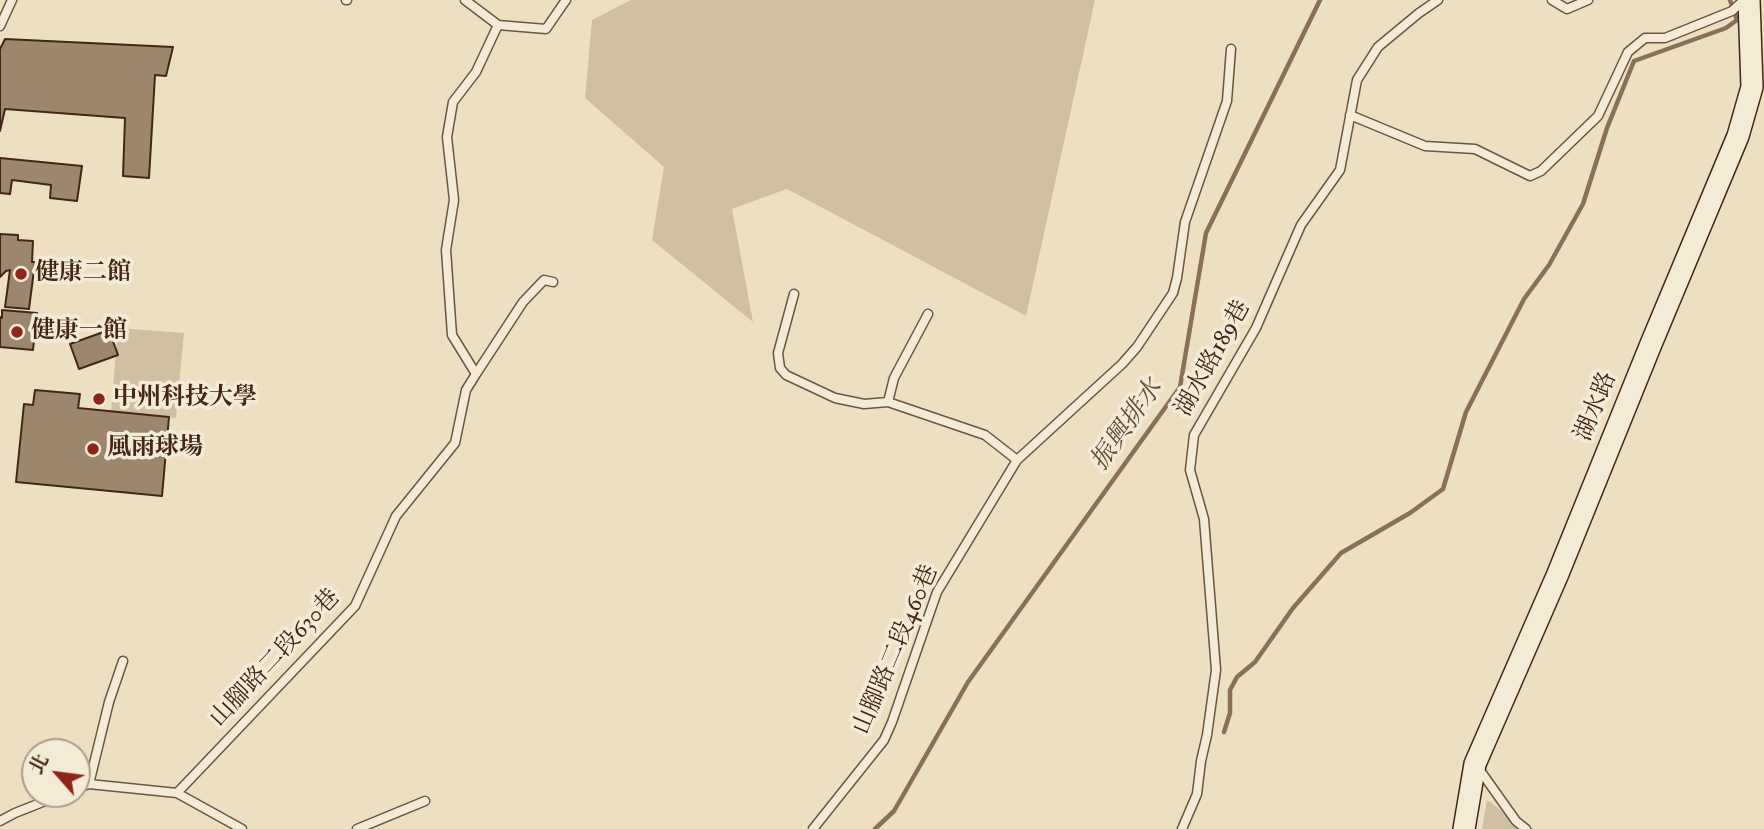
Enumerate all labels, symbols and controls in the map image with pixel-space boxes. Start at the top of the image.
place label: 健康二館 [35,260,131,288]
marker: 健康二館 [13,266,29,282]
street label: 湖水路189巷 [1170,296,1258,422]
place label: 健康一館 [31,318,127,346]
marker: 健康一館 [9,324,25,340]
street label: 湖水路 [1570,368,1624,446]
water label: 振興排水 [1085,374,1171,478]
place label: 中州科技大學 [113,385,257,413]
marker: 中州科技大學 [91,391,107,407]
place label: 風雨球場 [107,435,203,463]
marker: 風雨球場 [85,441,101,457]
street label: 山腳路二段460巷 [848,561,946,739]
street label: 山腳路二段630巷 [205,584,347,734]
north arrow [21,738,91,808]
text: 北 [24,750,54,778]

